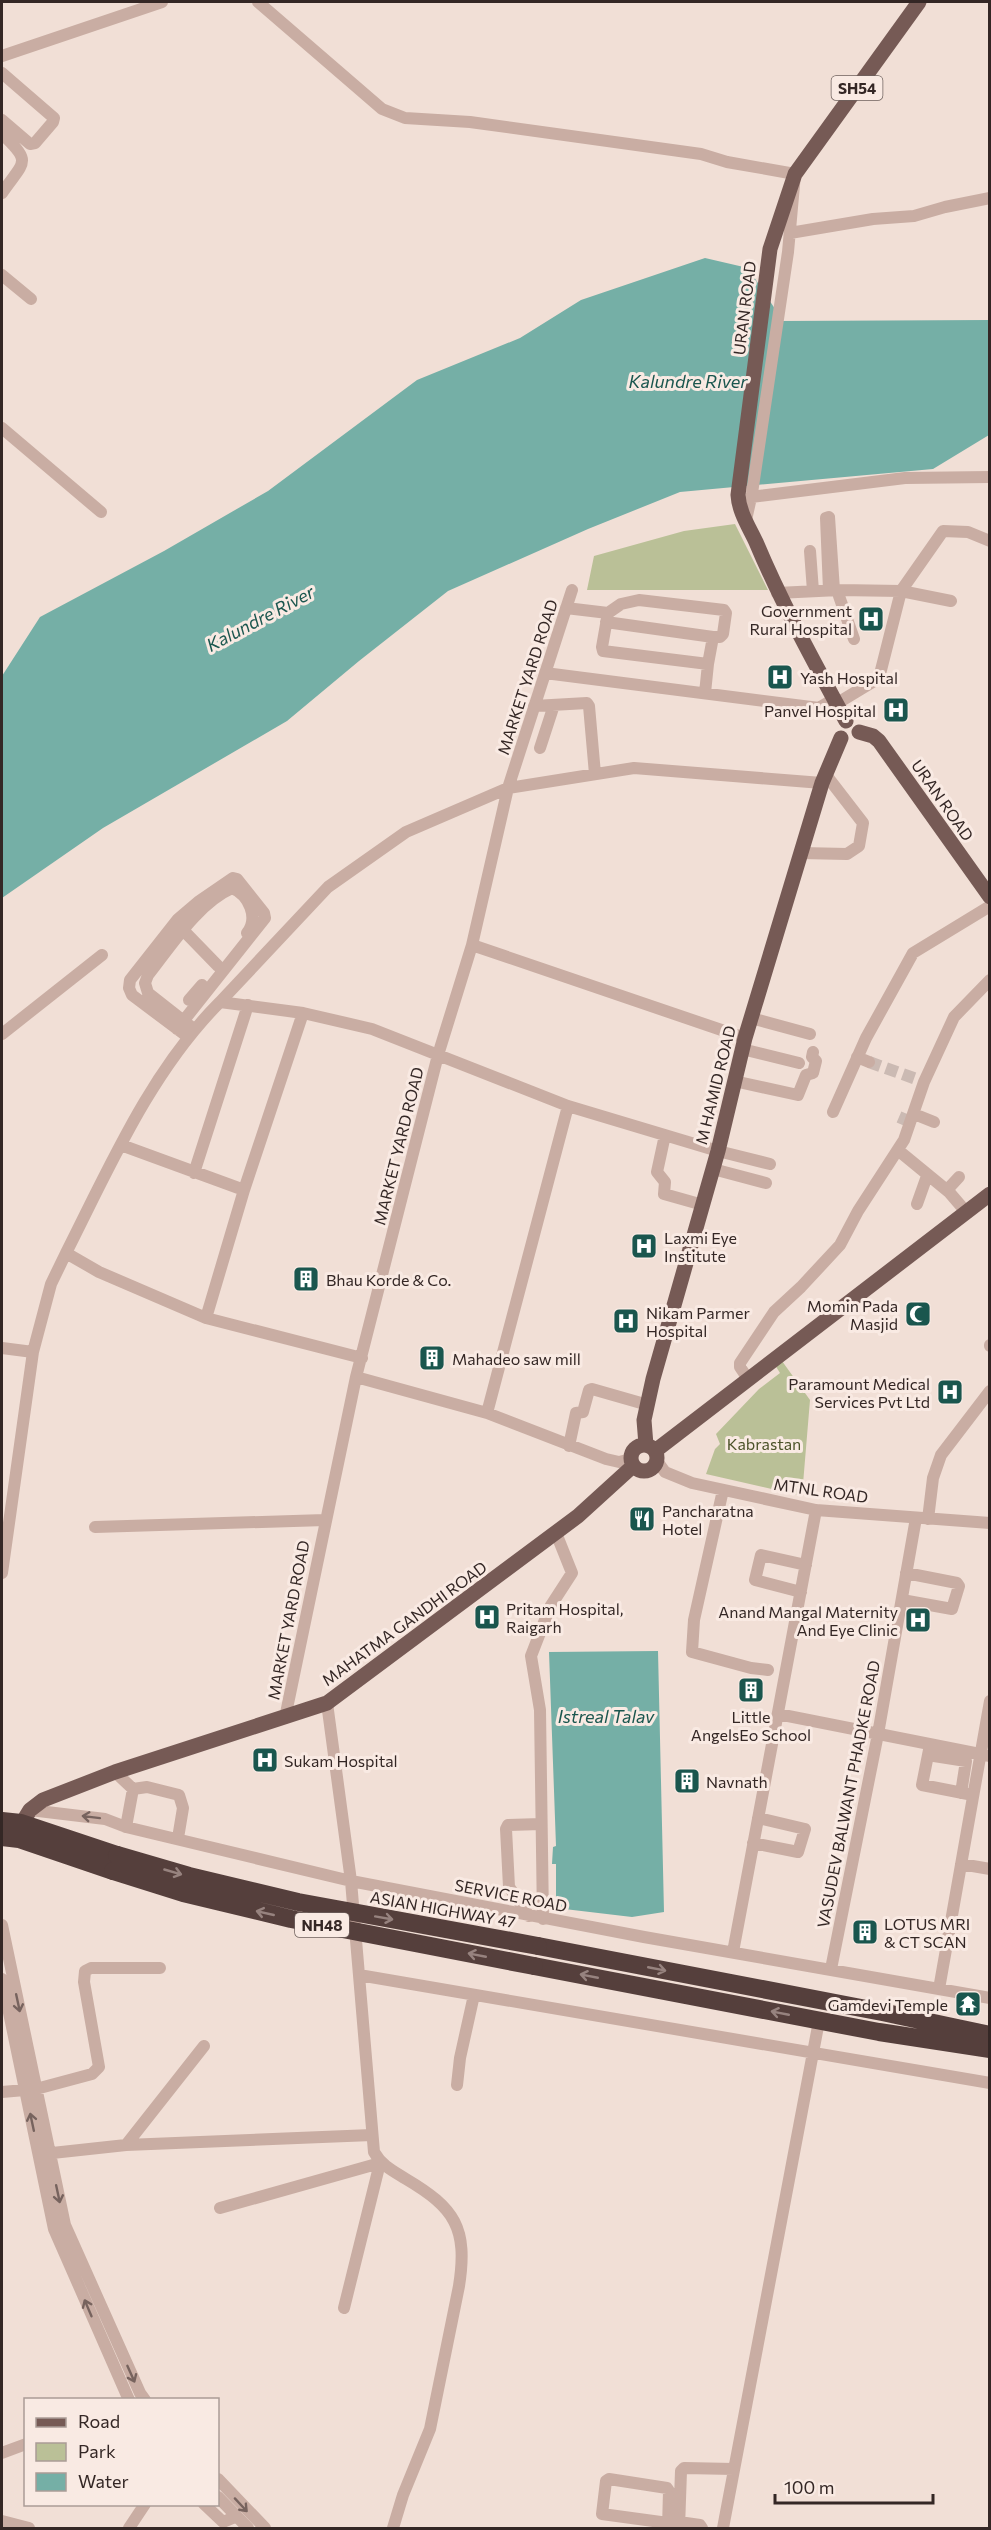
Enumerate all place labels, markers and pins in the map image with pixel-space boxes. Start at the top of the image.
place label: Government Rural Hospital [749,601,852,638]
hospital icon: Government Rural Hospital [856,604,886,634]
hospital icon: Yash Hospital [765,662,795,692]
place label: Yash Hospital [800,668,898,687]
hospital icon: Panvel Hospital [881,695,911,725]
place label: Panvel Hospital [764,701,876,720]
place label: Laxmi Eye Institute [664,1228,737,1265]
hospital icon: Laxmi Eye Institute [629,1231,659,1261]
building icon: Bhau Korde & Co. [291,1264,321,1294]
place label: Bhau Korde & Co. [326,1270,451,1289]
place label: Momin Pada Masjid [807,1296,898,1333]
mosque icon: Momin Pada Masjid [903,1299,933,1329]
place label: Nikam Parmer Hospital [646,1303,750,1340]
hospital icon: Nikam Parmer Hospital [611,1306,641,1336]
building icon: Mahadeo saw mill [417,1343,447,1373]
place label: Mahadeo saw mill [452,1349,581,1368]
place label: Paramount Medical Services Pvt Ltd [788,1374,930,1411]
hospital icon: Paramount Medical Services Pvt Ltd [935,1377,965,1407]
place label: Pancharatna Hotel [662,1501,754,1538]
restaurant icon: Pancharatna Hotel [627,1504,657,1534]
place label: Pritam Hospital, Raigarh [506,1599,623,1636]
hospital icon: Pritam Hospital, Raigarh [472,1602,502,1632]
place label: Anand Mangal Maternity And Eye Clinic [718,1602,898,1639]
hospital icon: Anand Mangal Maternity And Eye Clinic [903,1605,933,1635]
building icon: Little AngelsEo School [736,1675,766,1705]
place label: Little AngelsEo School [691,1707,811,1744]
hospital icon: Sukam Hospital [250,1745,280,1775]
place label: Sukam Hospital [284,1751,398,1770]
building icon: Navnath [672,1766,702,1796]
place label: Navnath [706,1772,768,1791]
place label: LOTUS MRI & CT SCAN [884,1914,970,1951]
building icon: LOTUS MRI & CT SCAN [850,1917,880,1947]
temple icon: Gamdevi Temple [953,1989,983,2019]
place label: Gamdevi Temple [828,1995,948,2014]

